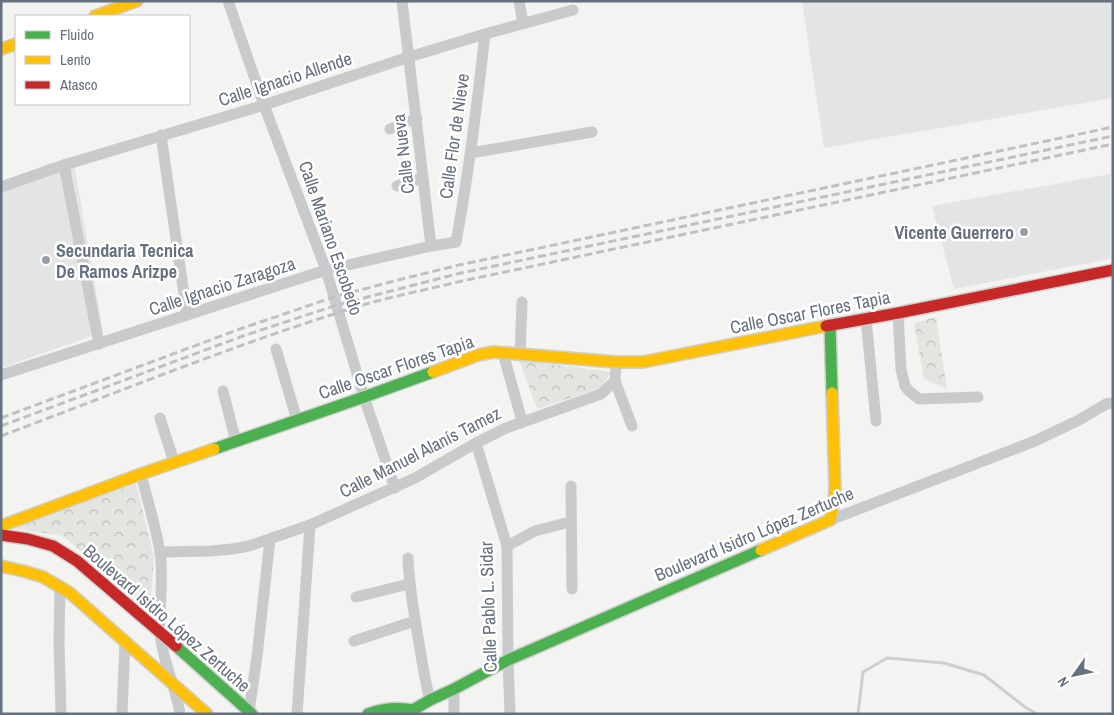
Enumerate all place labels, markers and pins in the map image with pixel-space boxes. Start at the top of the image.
place label: Vicente Guerrero [894,220,1014,245]
marker: Vicente Guerrero [1018,226,1030,238]
place label: Secundaria Tecnica De Ramos Arizpe [56,238,194,284]
marker: Secundaria Tecnica De Ramos Arizpe [40,254,52,266]

